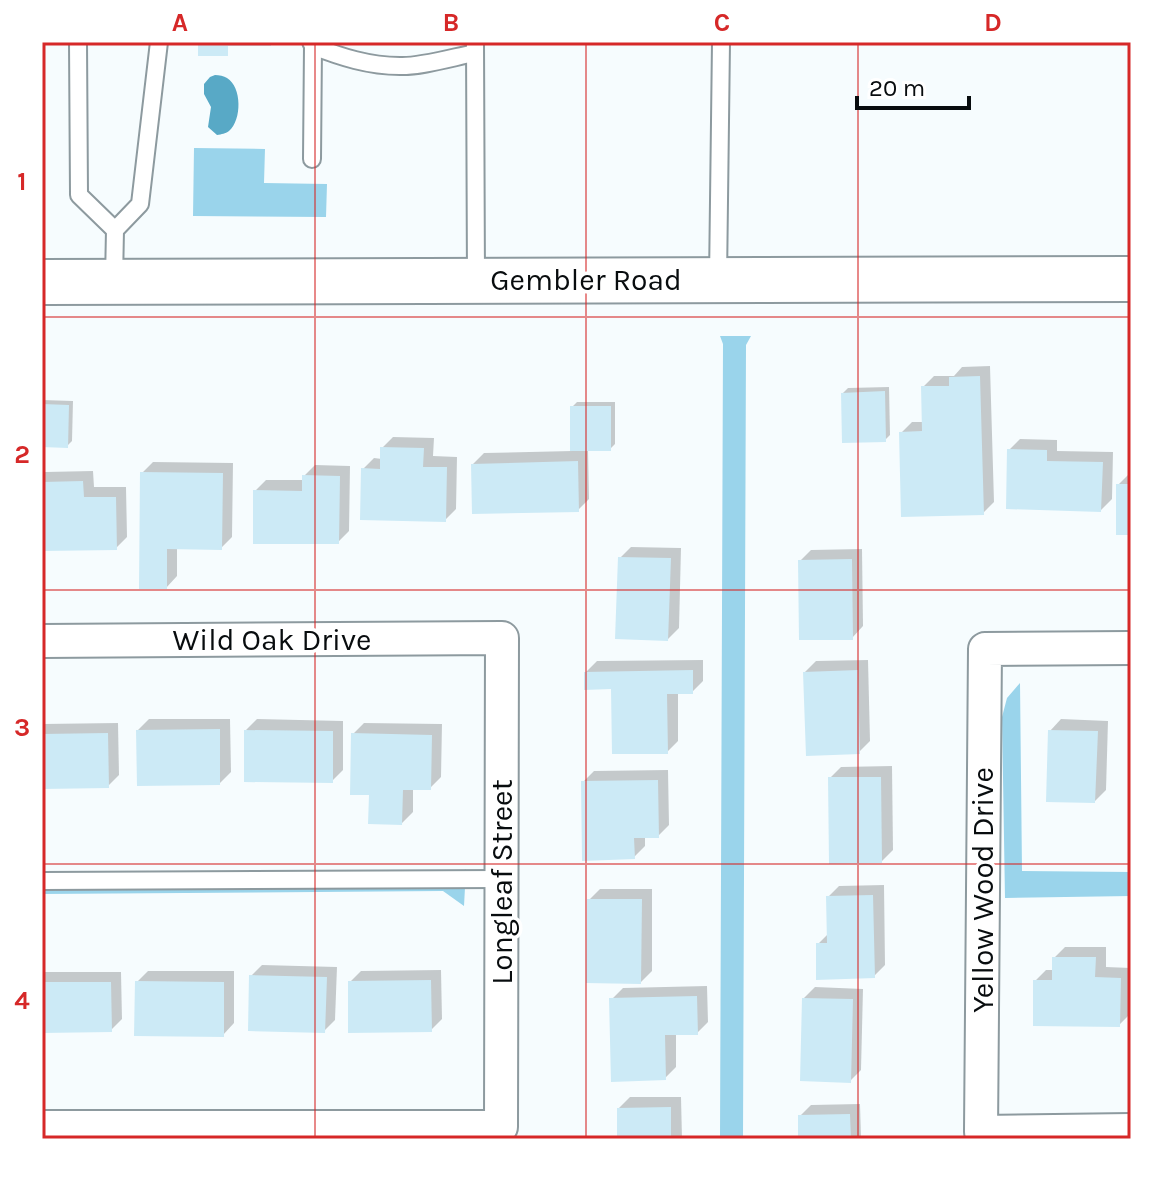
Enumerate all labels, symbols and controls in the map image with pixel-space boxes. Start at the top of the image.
text: A [172,7,188,38]
text: B [443,7,459,38]
text: C [714,7,730,38]
text: D [984,7,1002,38]
scale bar [857,60,969,110]
text: 20 m [869,74,925,102]
text: 1 [17,166,27,197]
street label: Gembler Road [490,262,682,298]
text: 2 [14,439,30,470]
street label: Wild Oak Drive [172,622,372,658]
text: 3 [14,712,30,743]
street label: Yellow Wood Drive [965,767,1001,1013]
street label: Longleaf Street [484,779,520,985]
text: 4 [14,985,30,1016]

